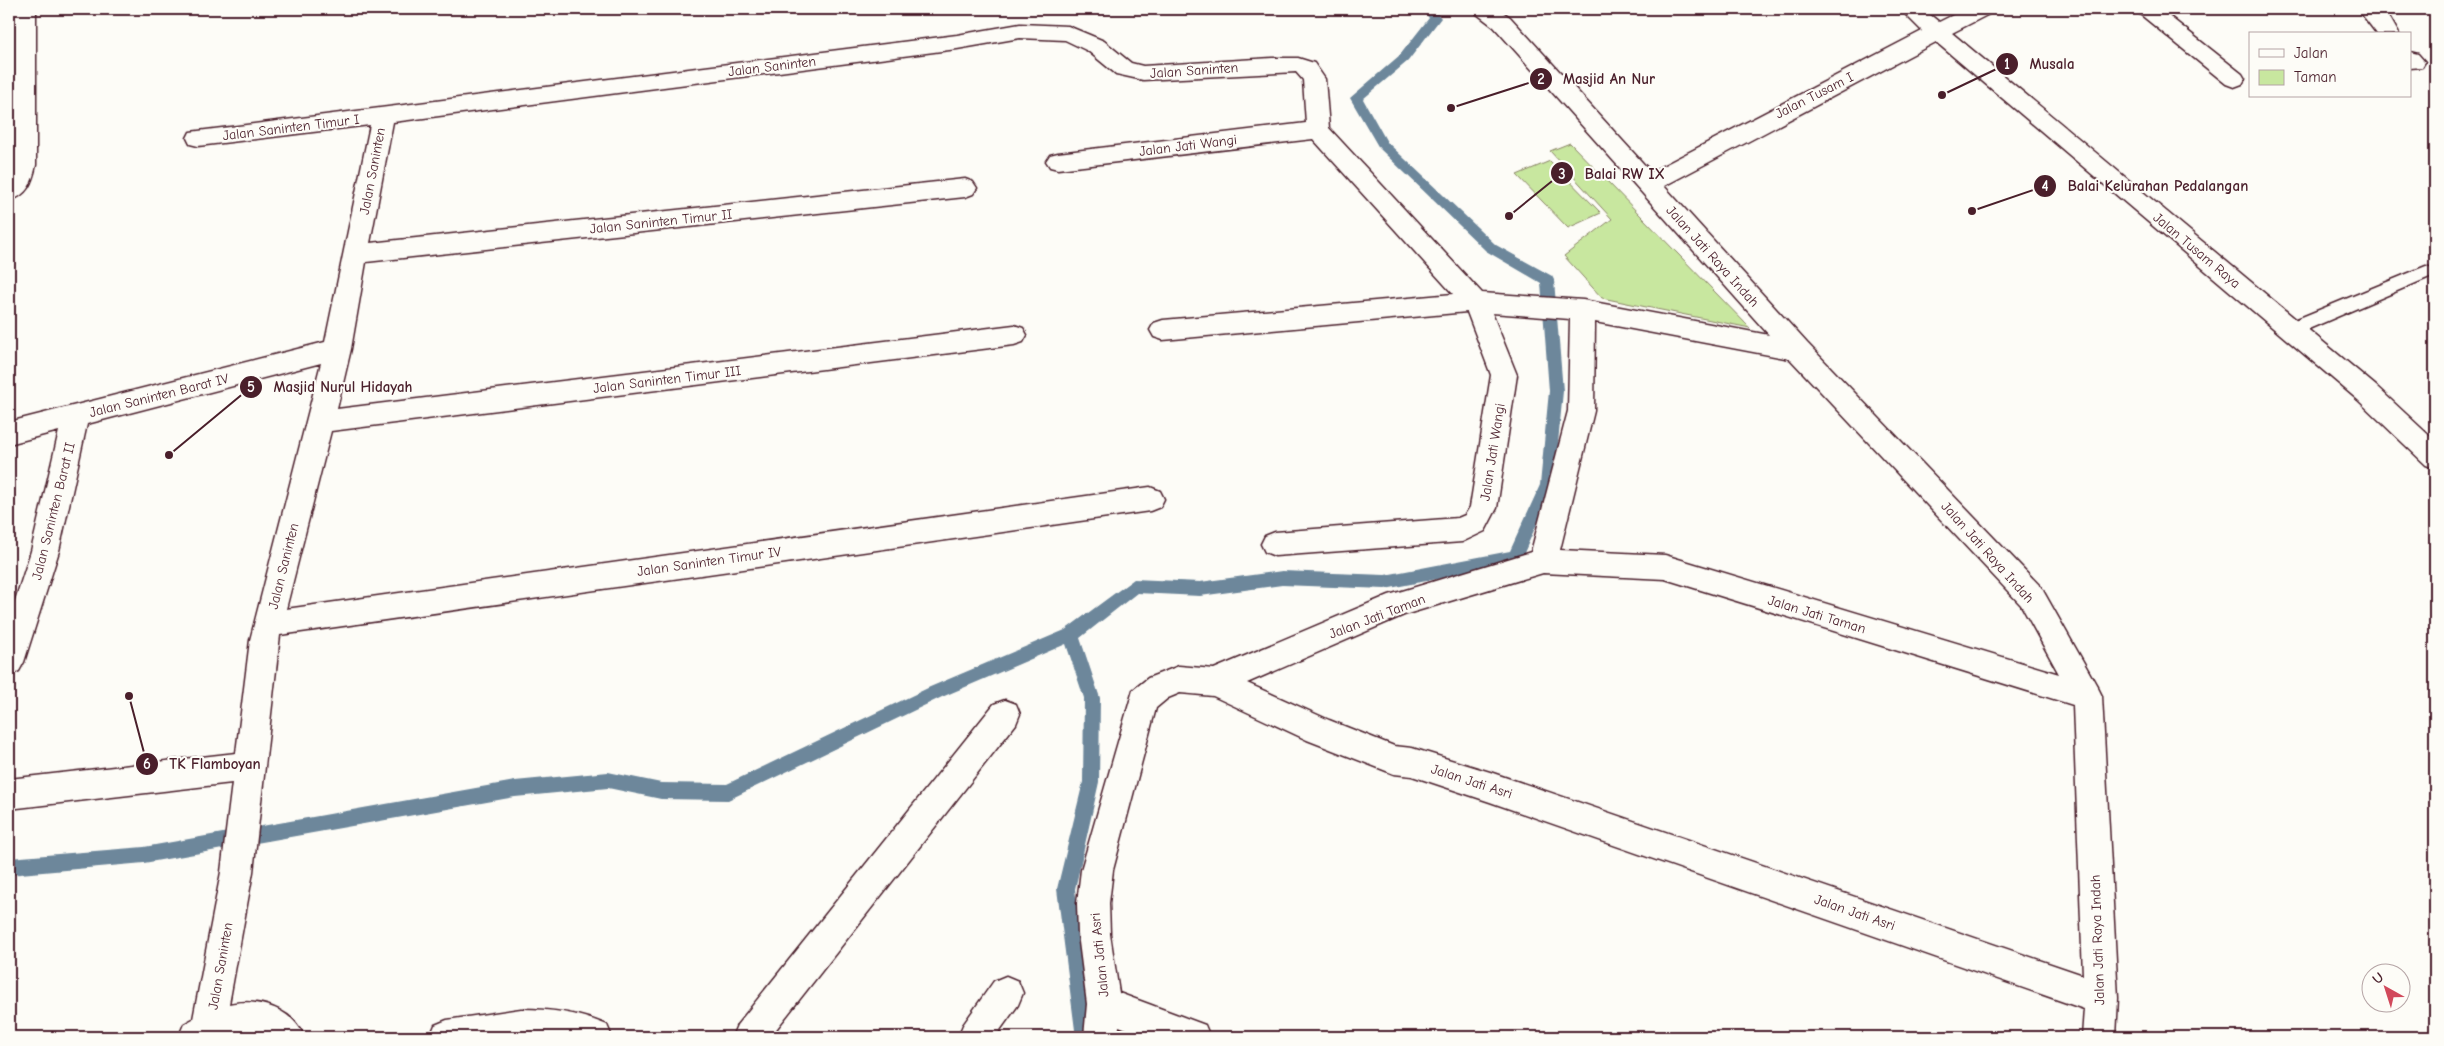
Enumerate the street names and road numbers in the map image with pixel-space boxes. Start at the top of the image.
street label: Jalan Saninten [727,53,817,80]
street label: Jalan Saninten [1149,59,1239,82]
street label: Jalan Tusam I [1772,68,1856,122]
street label: Jalan Saninten Timur I [222,111,361,144]
street label: Jalan Saninten [356,126,389,216]
street label: Jalan Jati Wangi [1138,131,1238,160]
street label: Jalan Jati Raya Indah [1663,202,1763,311]
street label: Jalan Saninten Timur II [589,206,733,237]
street label: Jalan Tusam Raya [2150,209,2244,292]
street label: Jalan Saninten Timur III [592,362,742,397]
street label: Jalan Saninten Barat IV [88,370,231,421]
street label: Jalan Jati Wangi [1476,402,1509,502]
street label: Jalan Saninten Barat II [28,441,79,582]
street label: Jalan Jati Raya Indah [1938,498,2038,607]
street label: Jalan Saninten [265,521,302,611]
street label: Jalan Saninten Timur IV [636,543,783,580]
street label: Jalan Jati Taman [1327,590,1428,643]
street label: Jalan Jati Taman [1766,591,1868,637]
street label: Jalan Jati Asri [1429,760,1515,803]
street label: Jalan Jati Raya Indah [2087,874,2108,1006]
street label: Jalan Jati Asri [1812,891,1898,934]
street label: Jalan Jati Asri [1087,912,1112,998]
street label: Jalan Saninten [204,921,237,1011]

